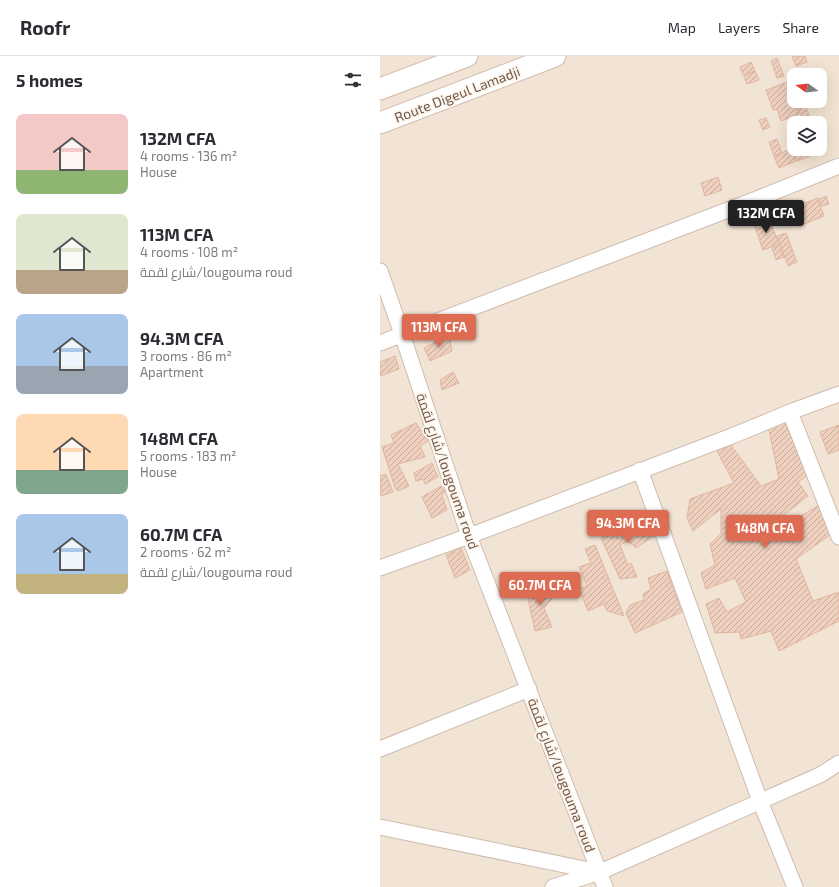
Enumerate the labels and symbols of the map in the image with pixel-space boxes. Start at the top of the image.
street label: Route Digeul Lamadji [392,62,522,126]
north arrow [787,68,827,108]
pin: 132M CFA [725,200,807,234]
pin: 113M CFA [398,314,480,348]
street label: شارع لقمة/lougouma roud [412,391,483,552]
pin: 94.3M CFA [582,510,674,544]
pin: 148M CFA [724,515,806,549]
pin: 60.7M CFA [494,572,586,606]
street label: شارع لقمة/lougouma roud [524,695,599,855]

